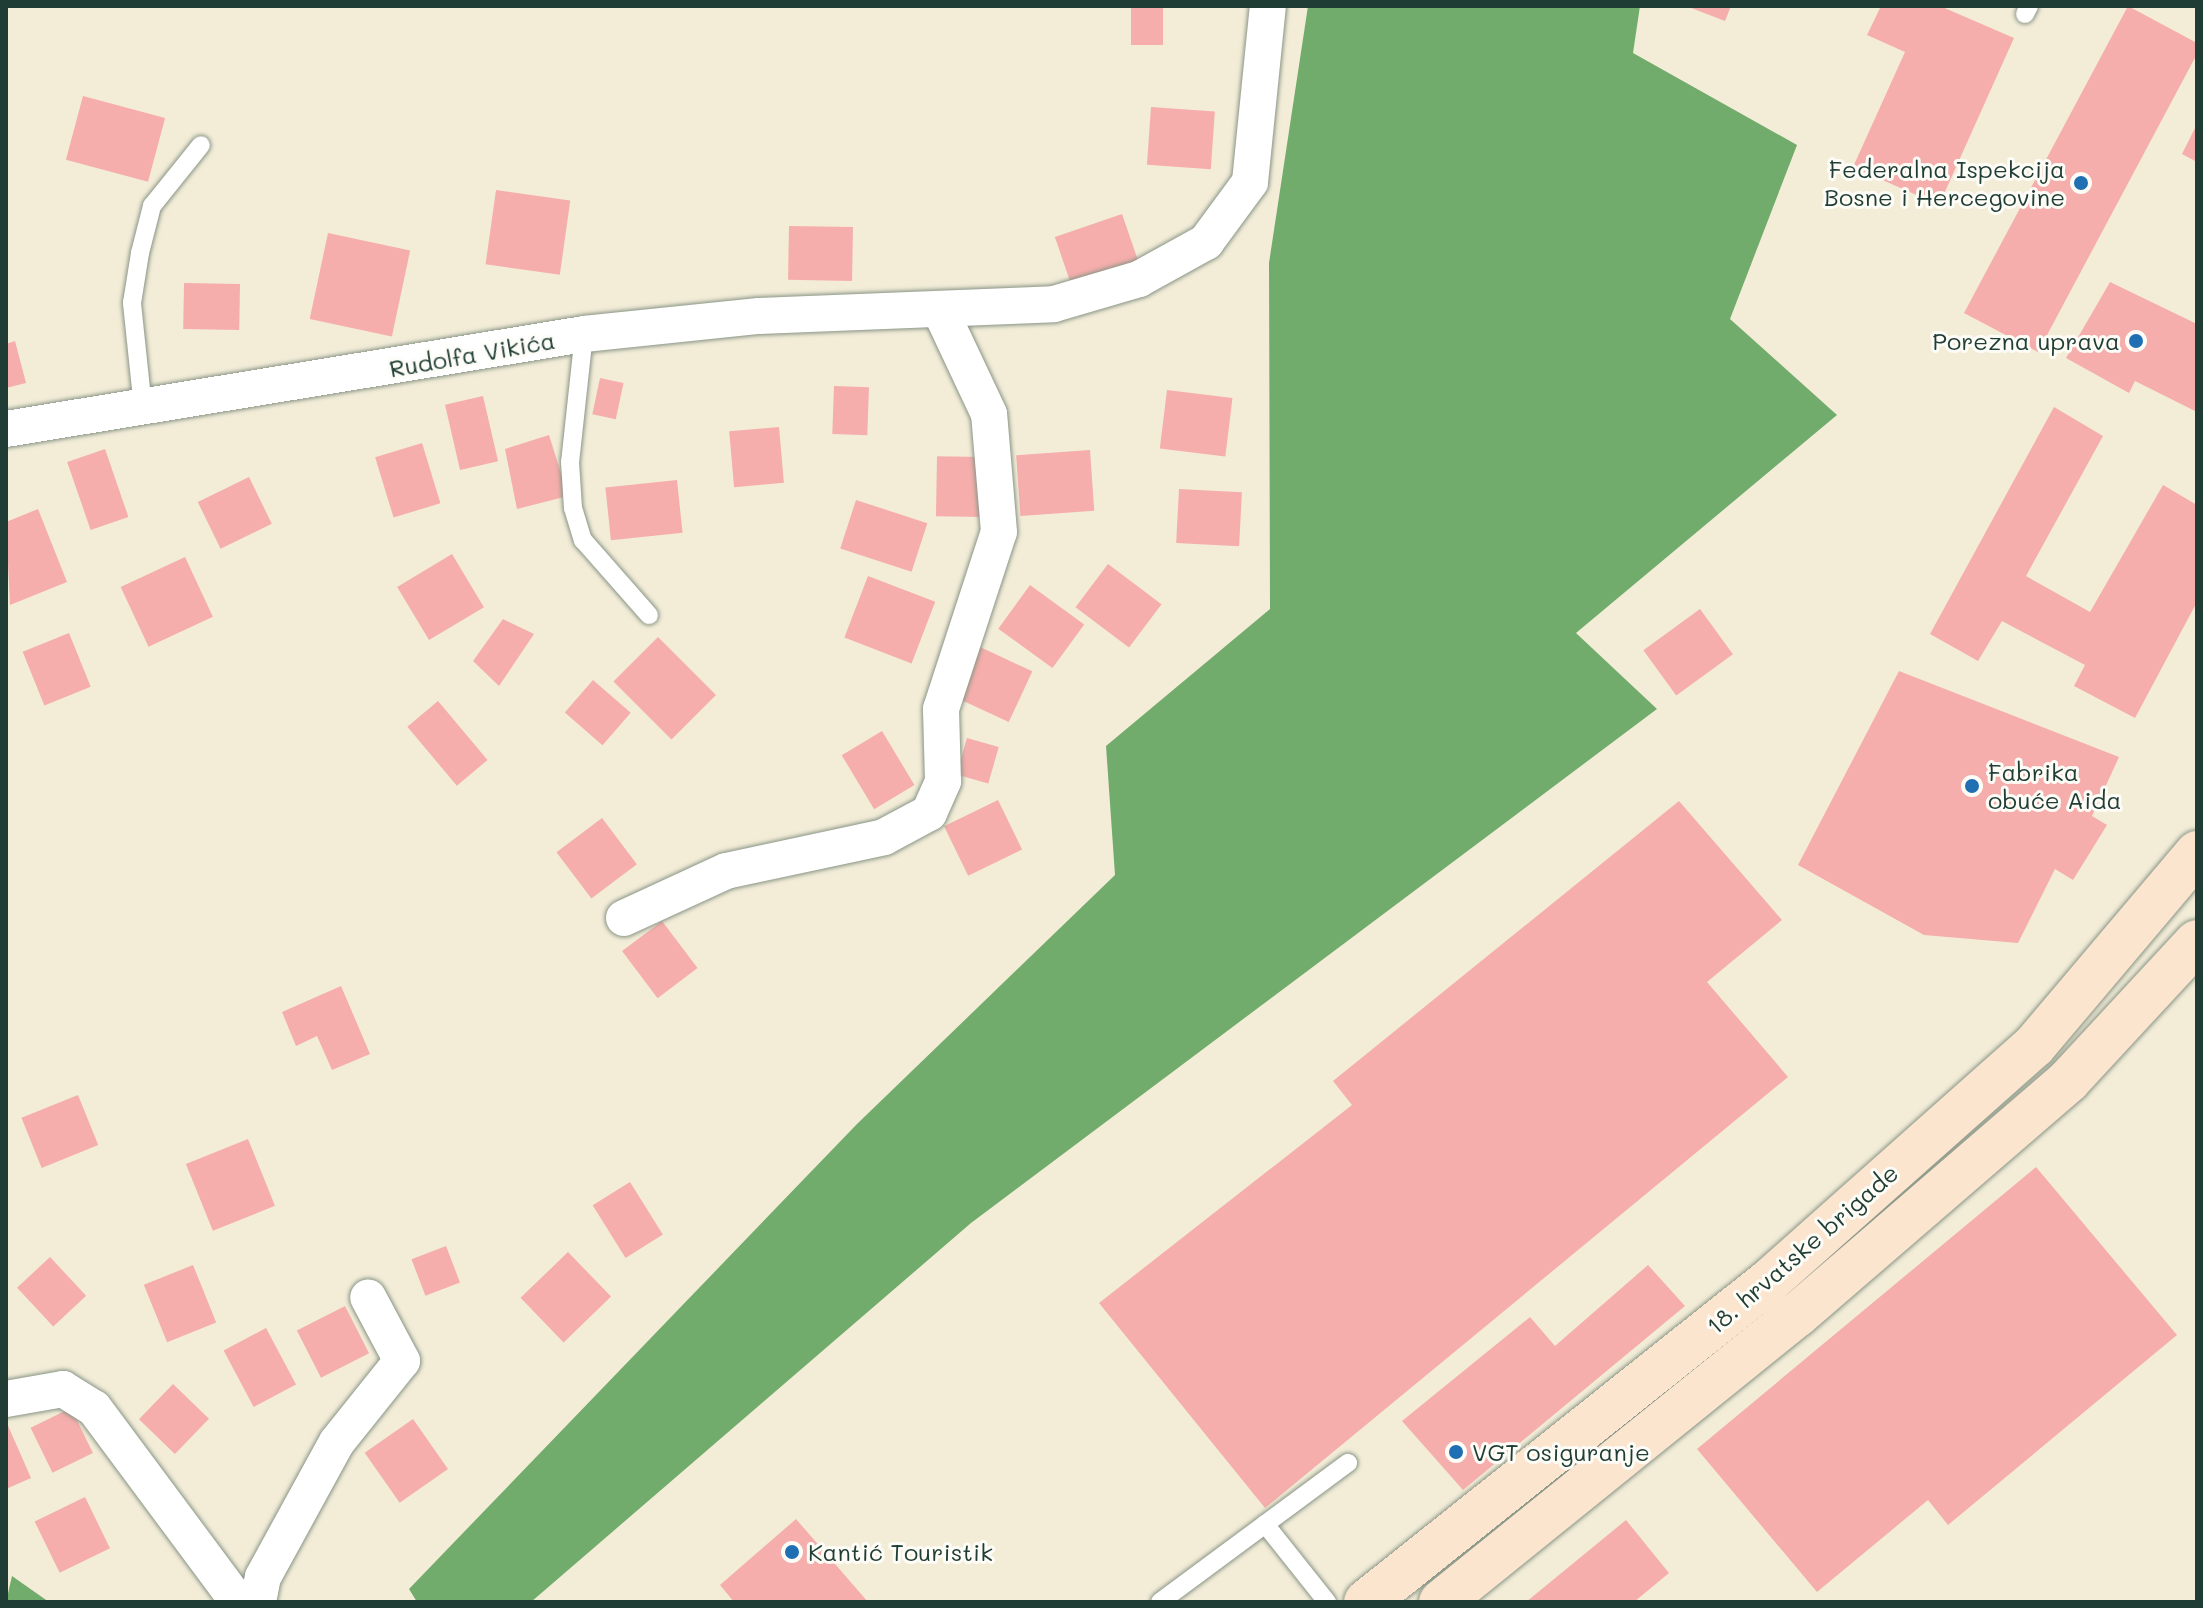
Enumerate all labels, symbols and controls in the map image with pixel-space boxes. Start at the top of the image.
place label: Federalna Ispekcija Bosne i Hercegovine [1824,155,2065,211]
marker: Federalna Ispekcija Bosne i Hercegovine [2072,174,2090,192]
street label: Rudolfa Vikića [387,325,557,383]
place label: Porezna uprava [1932,327,2120,355]
marker: Porezna uprava [2127,332,2145,350]
place label: Fabrika obuće Aida [1988,758,2121,814]
marker: Fabrika obuće Aida [1963,777,1981,795]
street label: 18. hrvatske brigade [1700,1158,1904,1340]
place label: VGT osiguranje [1472,1438,1650,1466]
marker: VGT osiguranje [1447,1443,1465,1461]
place label: Kantić Touristik [808,1538,993,1566]
marker: Kantić Touristik [783,1543,801,1561]

